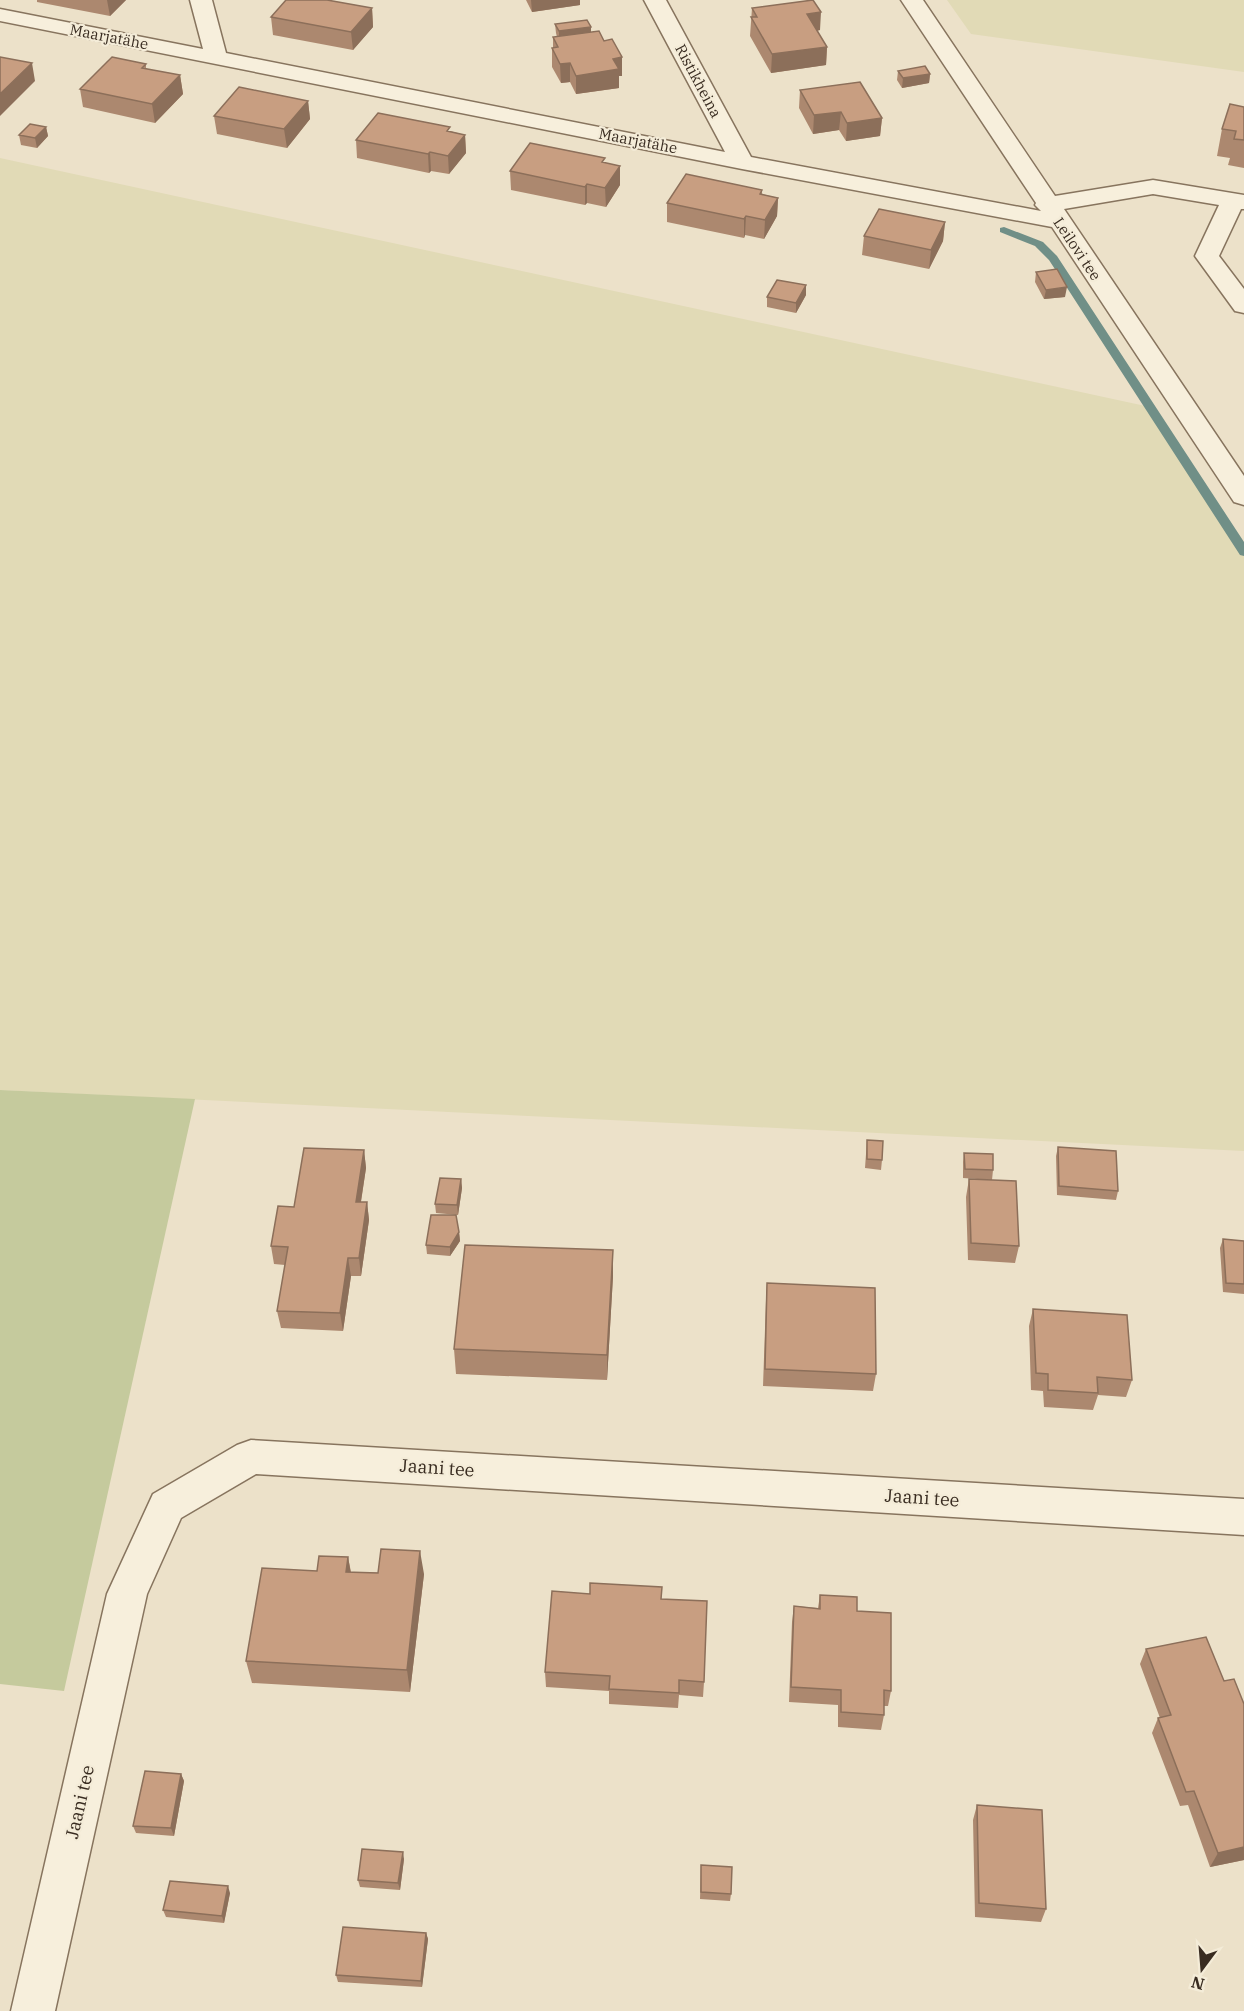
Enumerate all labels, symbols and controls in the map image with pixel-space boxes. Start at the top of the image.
street label: Maarjatähe [68,20,150,53]
street label: Ristikheina [671,41,726,121]
street label: Maarjatähe [597,124,679,157]
street label: Leilovi tee [1049,214,1105,284]
street label: Jaani tee [399,1453,475,1482]
street label: Jaani tee [884,1483,960,1512]
street label: Jaani tee [60,1763,99,1841]
north arrow [1172,1939,1232,1999]
text: N [1189,1972,1207,1995]

